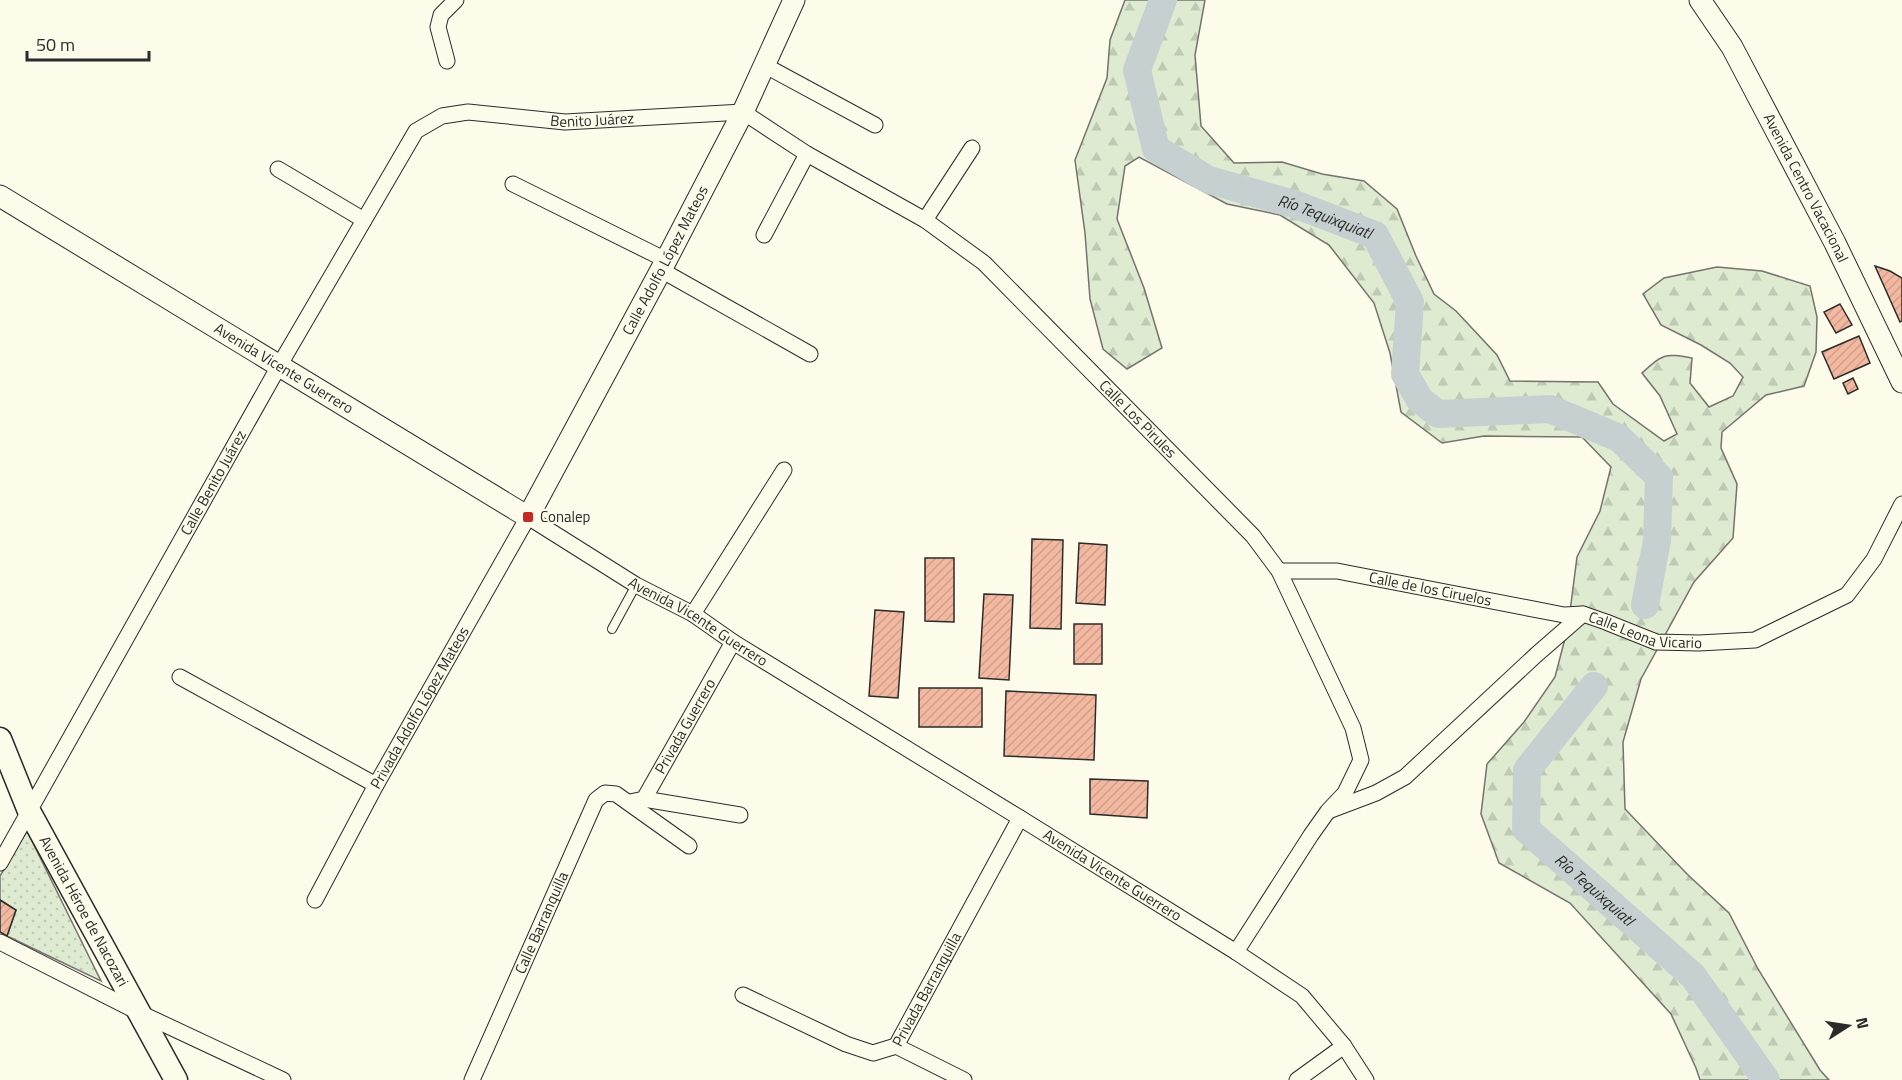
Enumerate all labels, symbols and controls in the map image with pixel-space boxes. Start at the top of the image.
scale bar [27,24,148,62]
text: 50 m [36,31,75,58]
street label: Benito Juárez [549,106,635,133]
street label: Avenida Centro Vacacional [1758,109,1855,266]
street label: Calle Adolfo López Mateos [616,181,714,339]
water label: Río Tequixquiatl [1275,188,1377,245]
street label: Avenida Vicente Guerrero [210,317,358,419]
street label: Calle Los Pirules [1094,374,1182,463]
street label: Calle Benito Juárez [174,426,252,539]
place label: Conalep [540,505,591,528]
marker: Conalep [521,510,535,524]
street label: Calle de los Ciruelos [1367,565,1494,612]
street label: Avenida Vicente Guerrero [624,571,773,672]
street label: Calle Leona Vicario [1586,605,1702,654]
street label: Privada Adolfo López Mateos [364,622,475,793]
street label: Privada Guerrero [649,674,721,778]
street label: Avenida Vicente Guerrero [1039,823,1186,927]
street label: Avenida Héroe de Nacozari [34,832,135,991]
water label: Río Tequixquiatl [1550,848,1641,932]
street label: Calle Barranquilla [508,867,574,977]
street label: Privada Barranquilla [886,927,967,1051]
north arrow [1818,996,1878,1056]
text: N [1850,1015,1876,1031]

